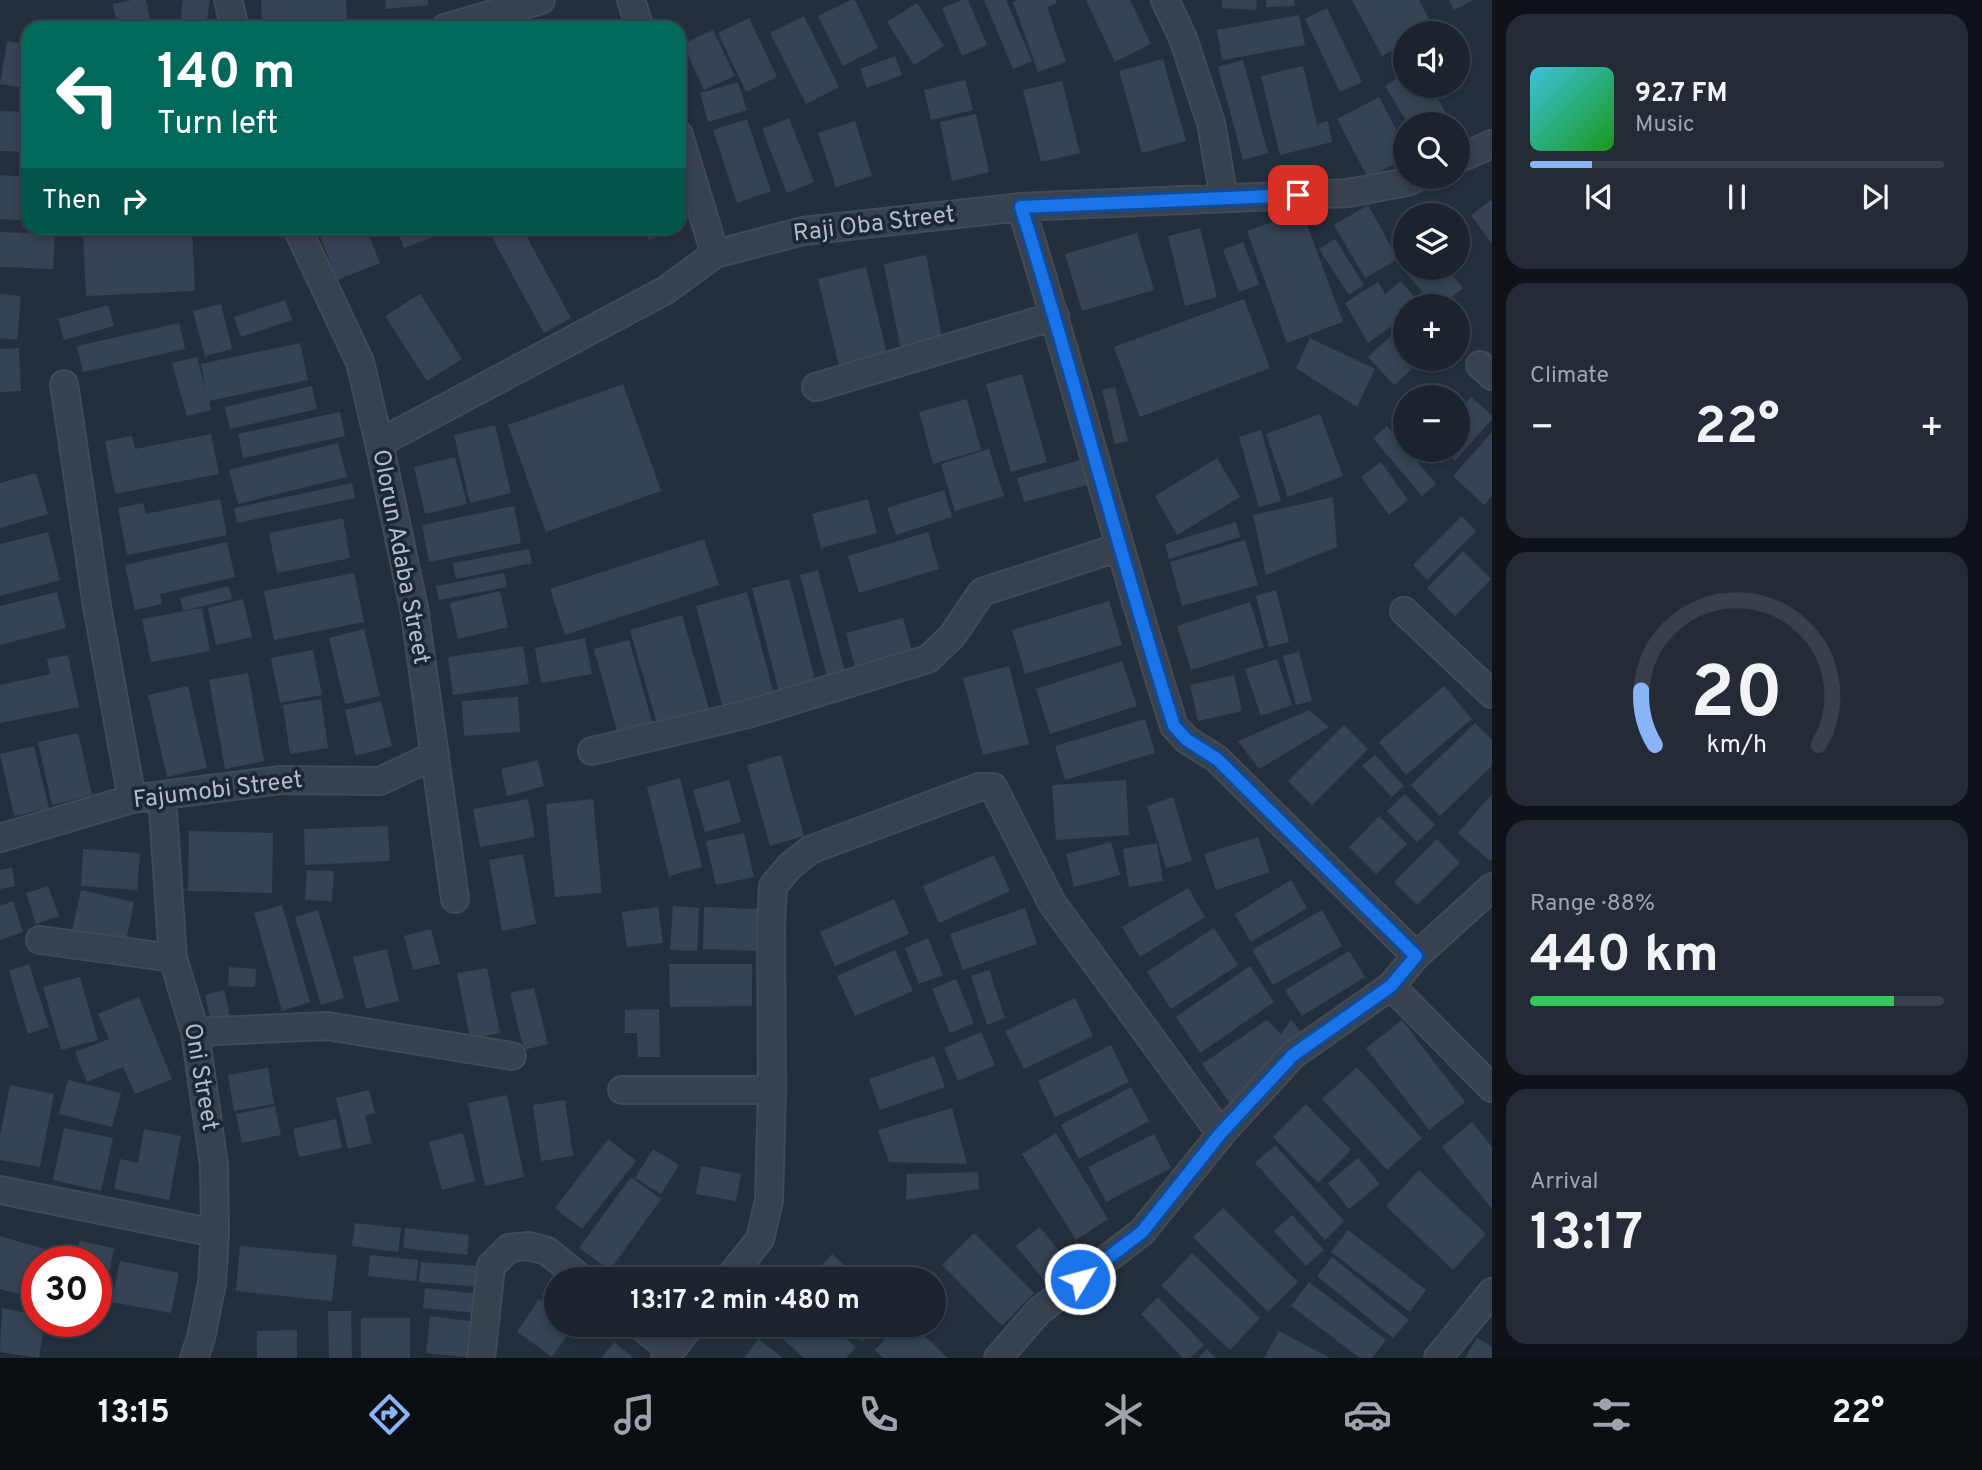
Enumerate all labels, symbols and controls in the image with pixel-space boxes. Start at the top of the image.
map controls [1393,21,1470,462]
button: sound [1393,21,1470,98]
text: 140 m [157,44,296,106]
icon: left [42,49,133,140]
text: 92.7 FM [1635,78,1727,111]
text: Turn left [157,105,278,145]
text: Music [1635,111,1695,140]
button: search [1393,112,1470,189]
pin [1268,165,1328,225]
icon: arrive [1279,176,1317,214]
icon: previous [1580,178,1618,216]
icon: pause [1718,178,1756,216]
icon: next [1856,178,1894,216]
icon: right [115,182,153,220]
text: Then [42,185,101,218]
street label: Raji Oba Street [791,200,957,250]
button: layers [1393,203,1470,280]
button: + [1393,294,1470,371]
text: Climate [1530,362,1609,391]
button: − [1393,385,1470,462]
text: 22° [1694,396,1780,462]
text: − [1530,405,1555,454]
text: + [1919,405,1944,454]
street label: Olorun Adaba Street [364,447,436,667]
text: 20 [1691,651,1783,743]
text: km/h [1707,730,1767,762]
street label: Fajumobi Street [132,766,304,816]
text: Range · 88% [1530,890,1655,919]
text: 440 km [1530,924,1719,990]
street label: Oni Street [176,1021,224,1133]
text: Arrival [1530,1168,1599,1197]
text: 13:17 [1530,1202,1643,1268]
position arrow [1043,1242,1117,1316]
speed limit sign: 30 [21,1246,112,1337]
text: 13:17 · 2 min · 480 m [630,1285,860,1318]
icon: directions [365,1390,414,1439]
icon: music [610,1390,659,1439]
icon: phone [854,1390,903,1439]
icon: climate [1099,1390,1148,1439]
icon: car [1343,1390,1392,1439]
icon: filters [1587,1390,1636,1439]
text: 13:15 [98,1394,170,1434]
text: 22° [1832,1394,1884,1434]

